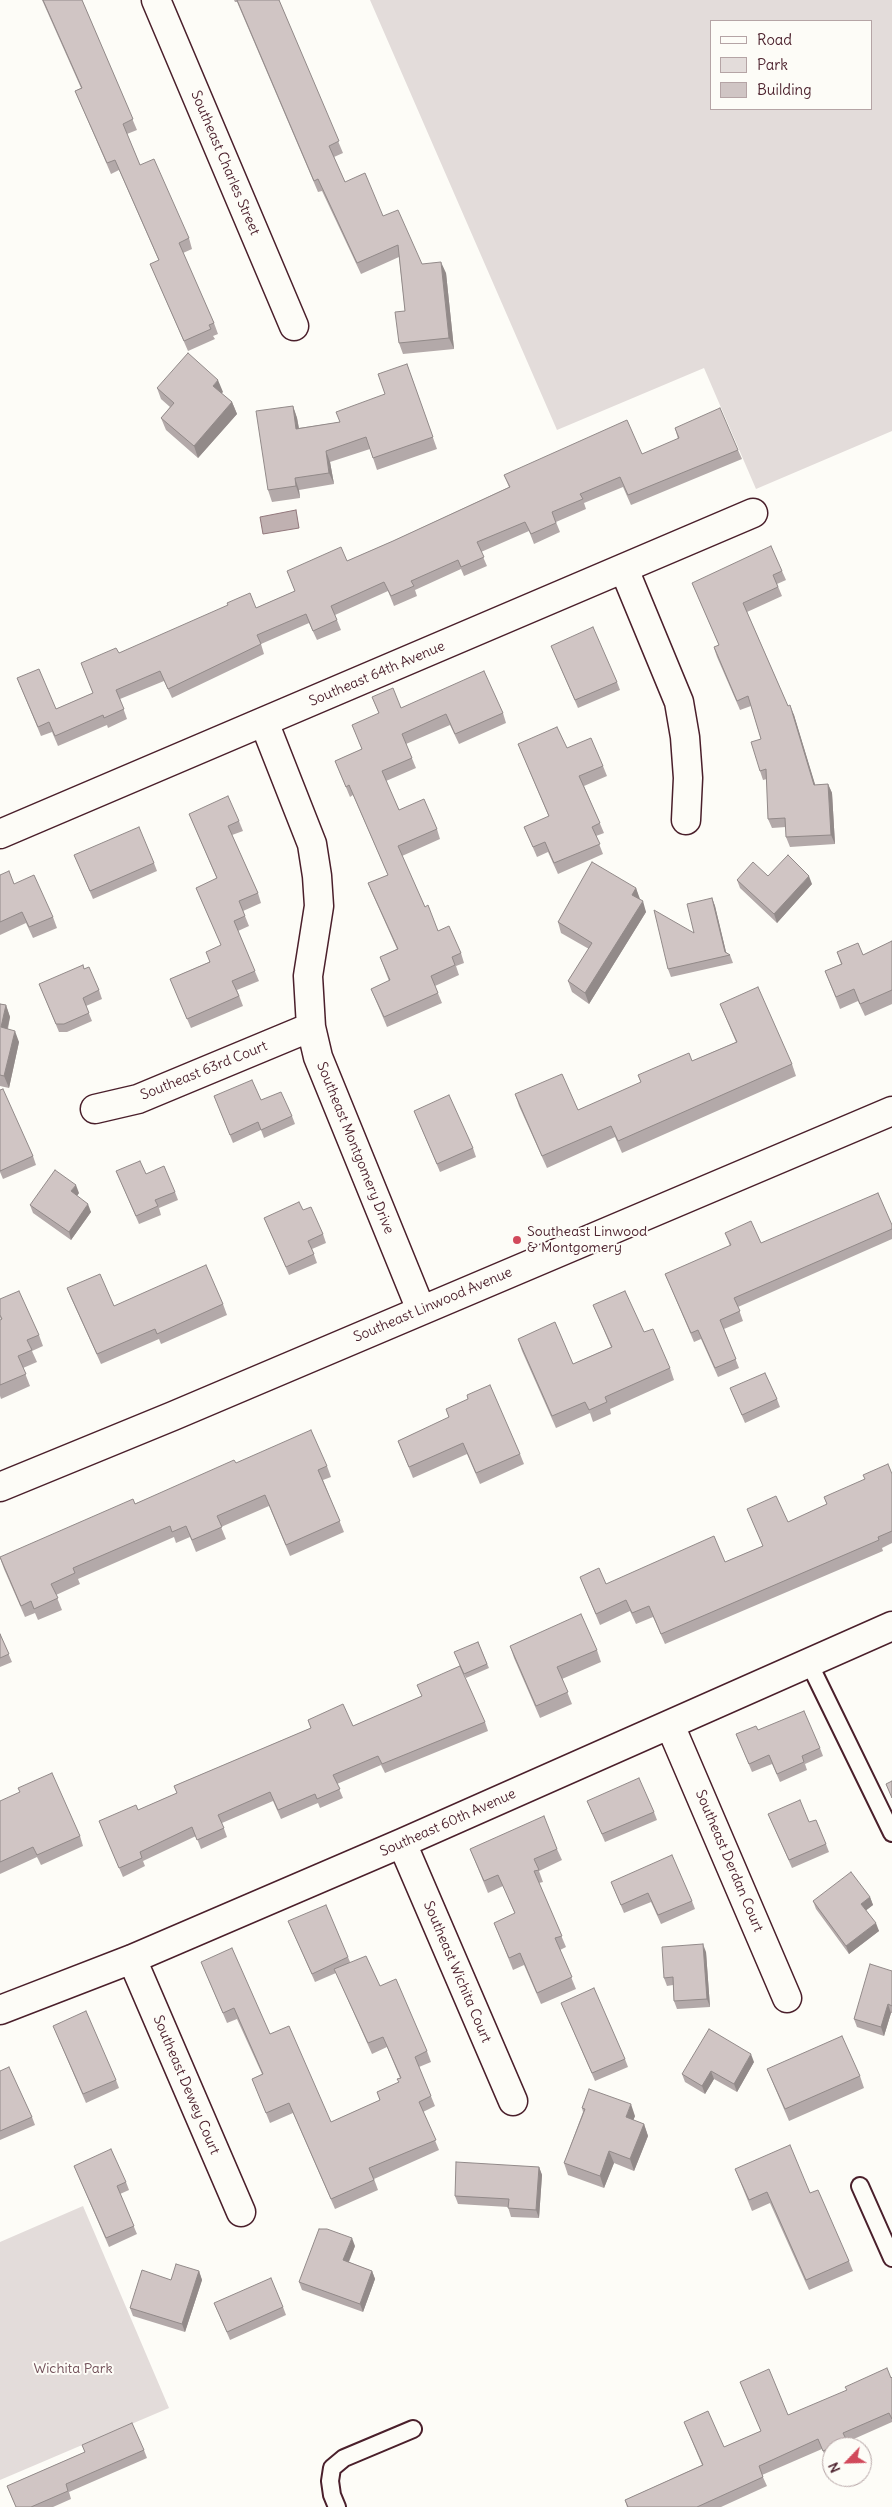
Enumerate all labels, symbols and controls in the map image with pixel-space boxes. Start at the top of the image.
legend [710,20,872,110]
text: Road [757,30,792,49]
text: Park [757,55,788,74]
text: Building [757,80,812,99]
street label: Southeast Charles Street [187,88,263,238]
street label: Southeast 64th Avenue [307,638,447,710]
street label: Southeast 63rd Court [138,1038,270,1104]
street label: Southeast Montgomery Drive [313,1060,397,1236]
place label: Southeast Linwood & Montgomery [527,1224,647,1256]
marker: Southeast Linwood & Montgomery [511,1234,523,1246]
street label: Southeast Linwood Avenue [351,1264,515,1346]
street label: Southeast 60th Avenue [377,1785,519,1861]
street label: Southeast Derdan Court [691,1787,767,1935]
street label: Southeast Wichita Court [419,1899,495,2045]
street label: Southeast Dewey Court [149,2013,223,2157]
park label: Wichita Park [33,2361,113,2377]
north arrow [822,2437,872,2487]
text: N [824,2460,844,2476]

